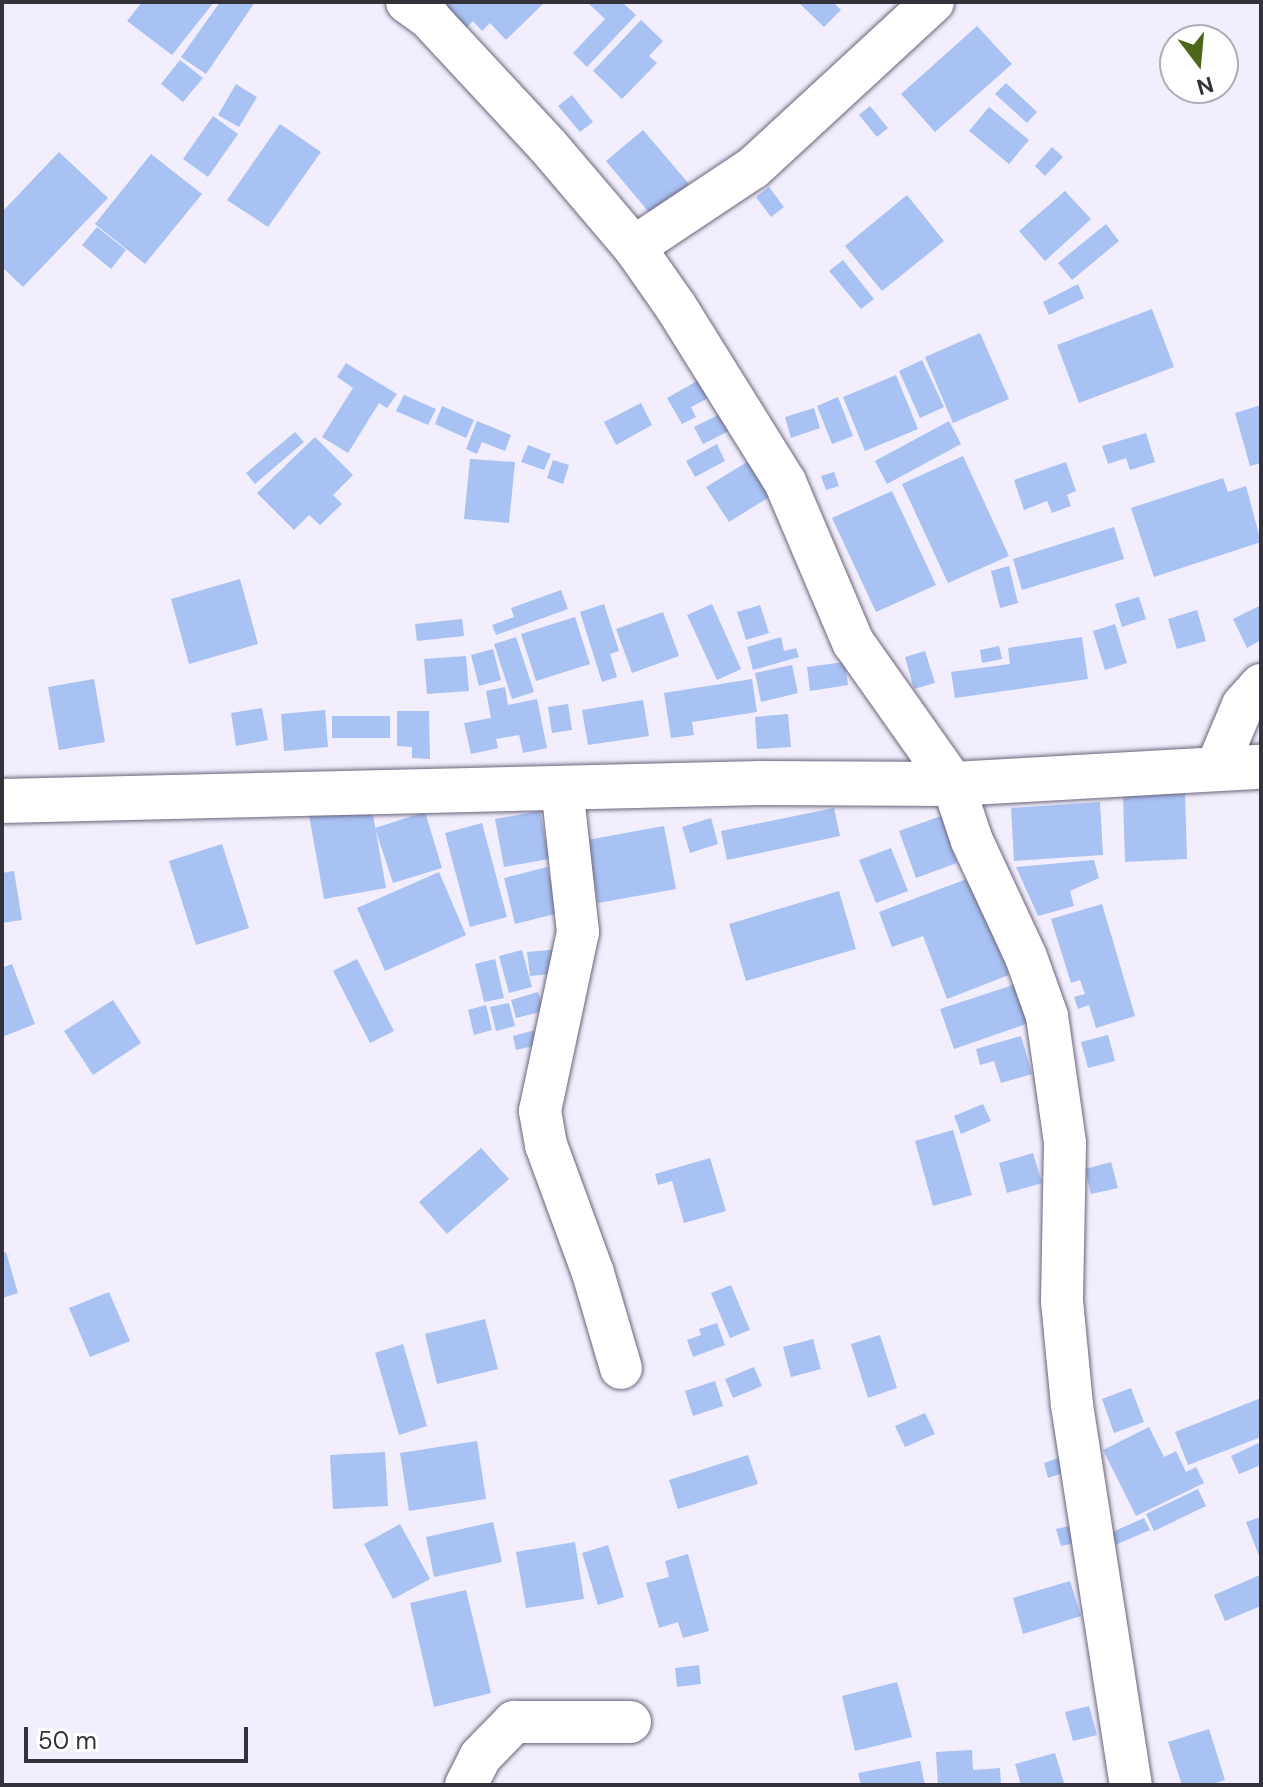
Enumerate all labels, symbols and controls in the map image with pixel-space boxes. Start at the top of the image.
north arrow [1159,24,1239,104]
text: N [1194,69,1217,102]
scale bar [28,1711,252,1761]
text: 50 m [38,1725,97,1756]

